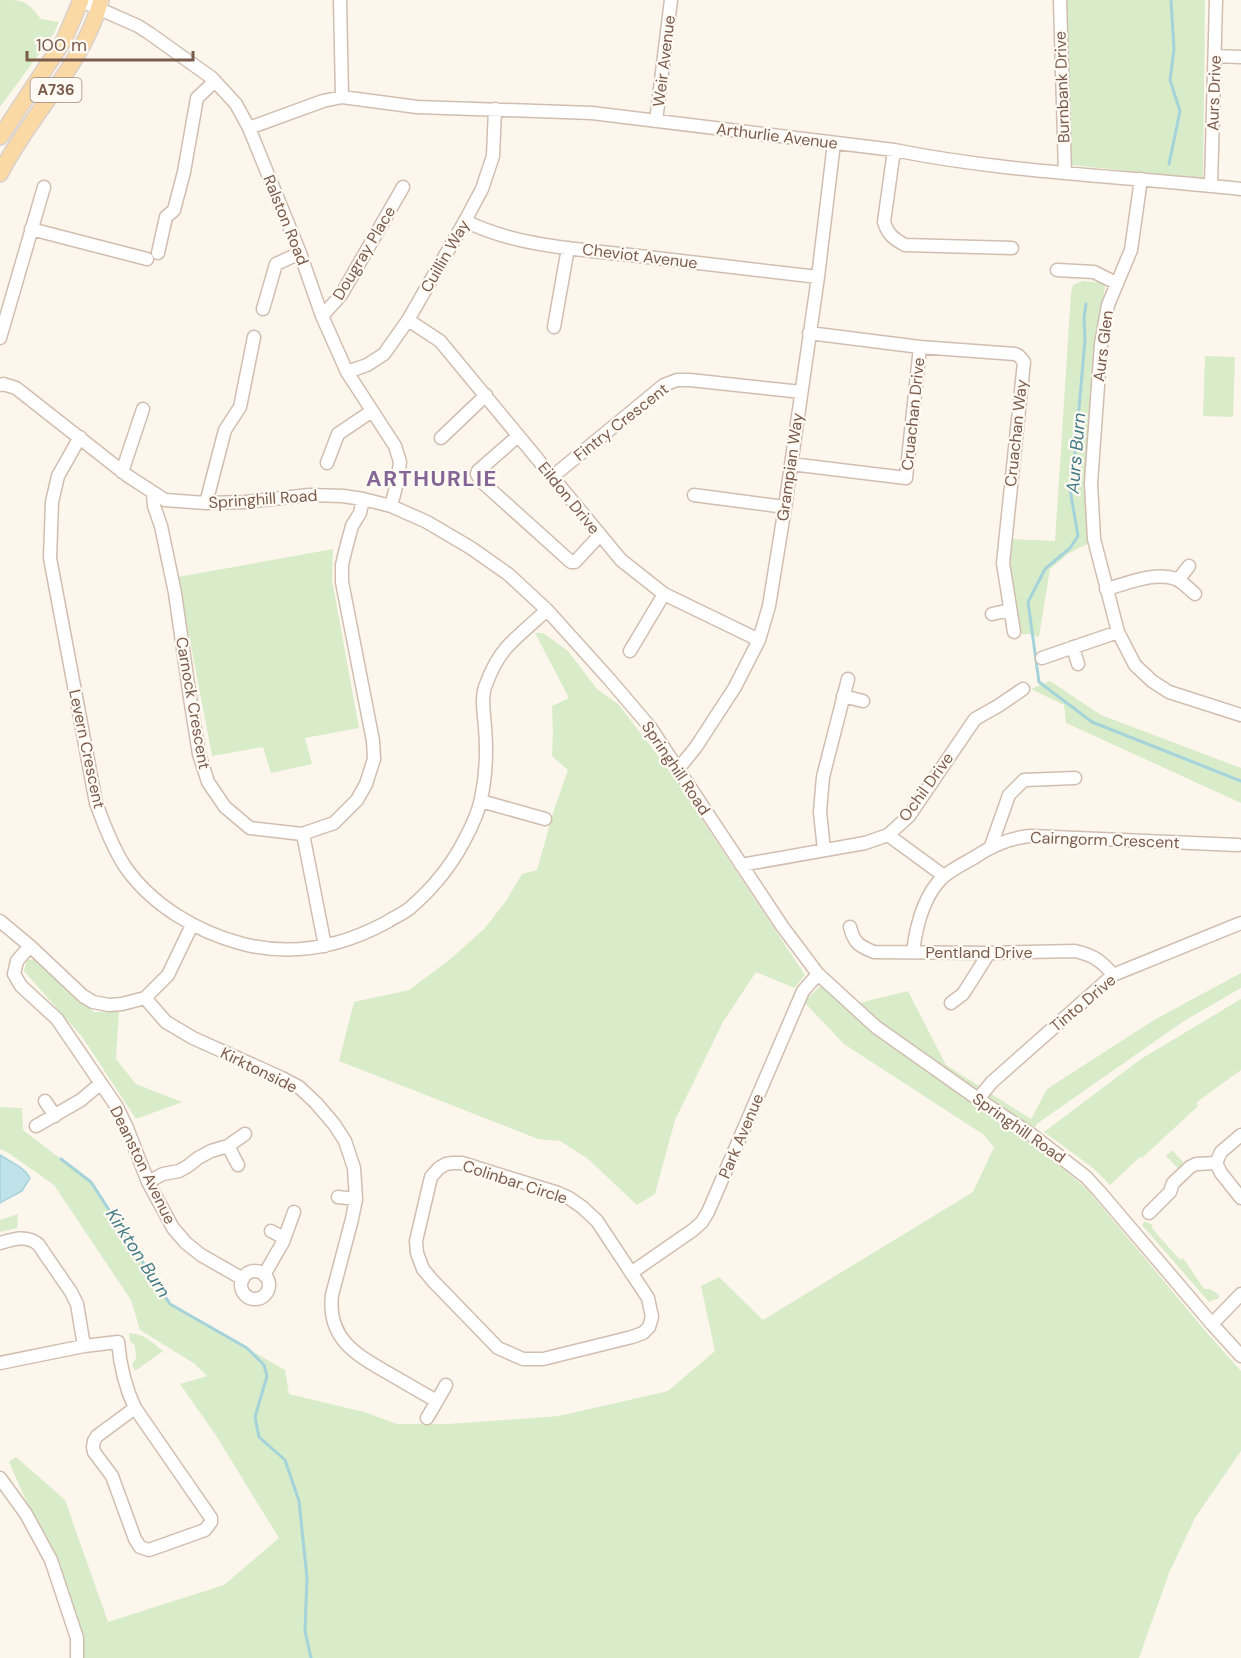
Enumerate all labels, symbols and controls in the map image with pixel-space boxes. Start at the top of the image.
street label: Weir Avenue [648,14,680,108]
scale bar [27,24,194,62]
street label: Burnbank Drive [1050,31,1074,143]
text: 100 m [36,33,87,57]
street label: Aurs Drive [1202,55,1226,131]
road number: A736 [31,78,82,102]
street label: Arthurlie Avenue [715,118,839,154]
street label: Ralston Road [258,172,314,268]
street label: Dougray Place [328,202,400,304]
street label: Cuillin Way [416,216,474,296]
street label: Cheviot Avenue [581,239,699,273]
street label: Aurs Glen [1088,309,1118,383]
street label: Cruachan Drive [897,356,929,472]
street label: Fintry Crescent [569,378,673,466]
street label: Cruachan Way [1000,378,1032,488]
street label: Grampian Way [772,411,808,522]
water label: Aurs Burn [1060,412,1091,495]
street label: Eildon Drive [533,457,605,539]
district label: ARTHURLIE [366,464,498,493]
street label: Springhill Road [208,485,318,513]
street label: Carnock Crescent [171,635,215,771]
street label: Levern Crescent [64,688,110,810]
street label: Springhill Road [637,717,715,819]
street label: Ochil Drive [894,748,958,826]
street label: Cairngorm Crescent [1030,827,1180,853]
street label: Pentland Drive [926,942,1033,963]
street label: Tinto Drive [1046,969,1120,1037]
street label: Kirktonside [217,1042,301,1098]
street label: Springhill Road [968,1088,1070,1168]
street label: Park Avenue [714,1090,768,1182]
street label: Deanston Avenue [105,1102,181,1228]
street label: Colinbar Circle [460,1155,570,1209]
water label: Kirkton Burn [100,1204,176,1302]

